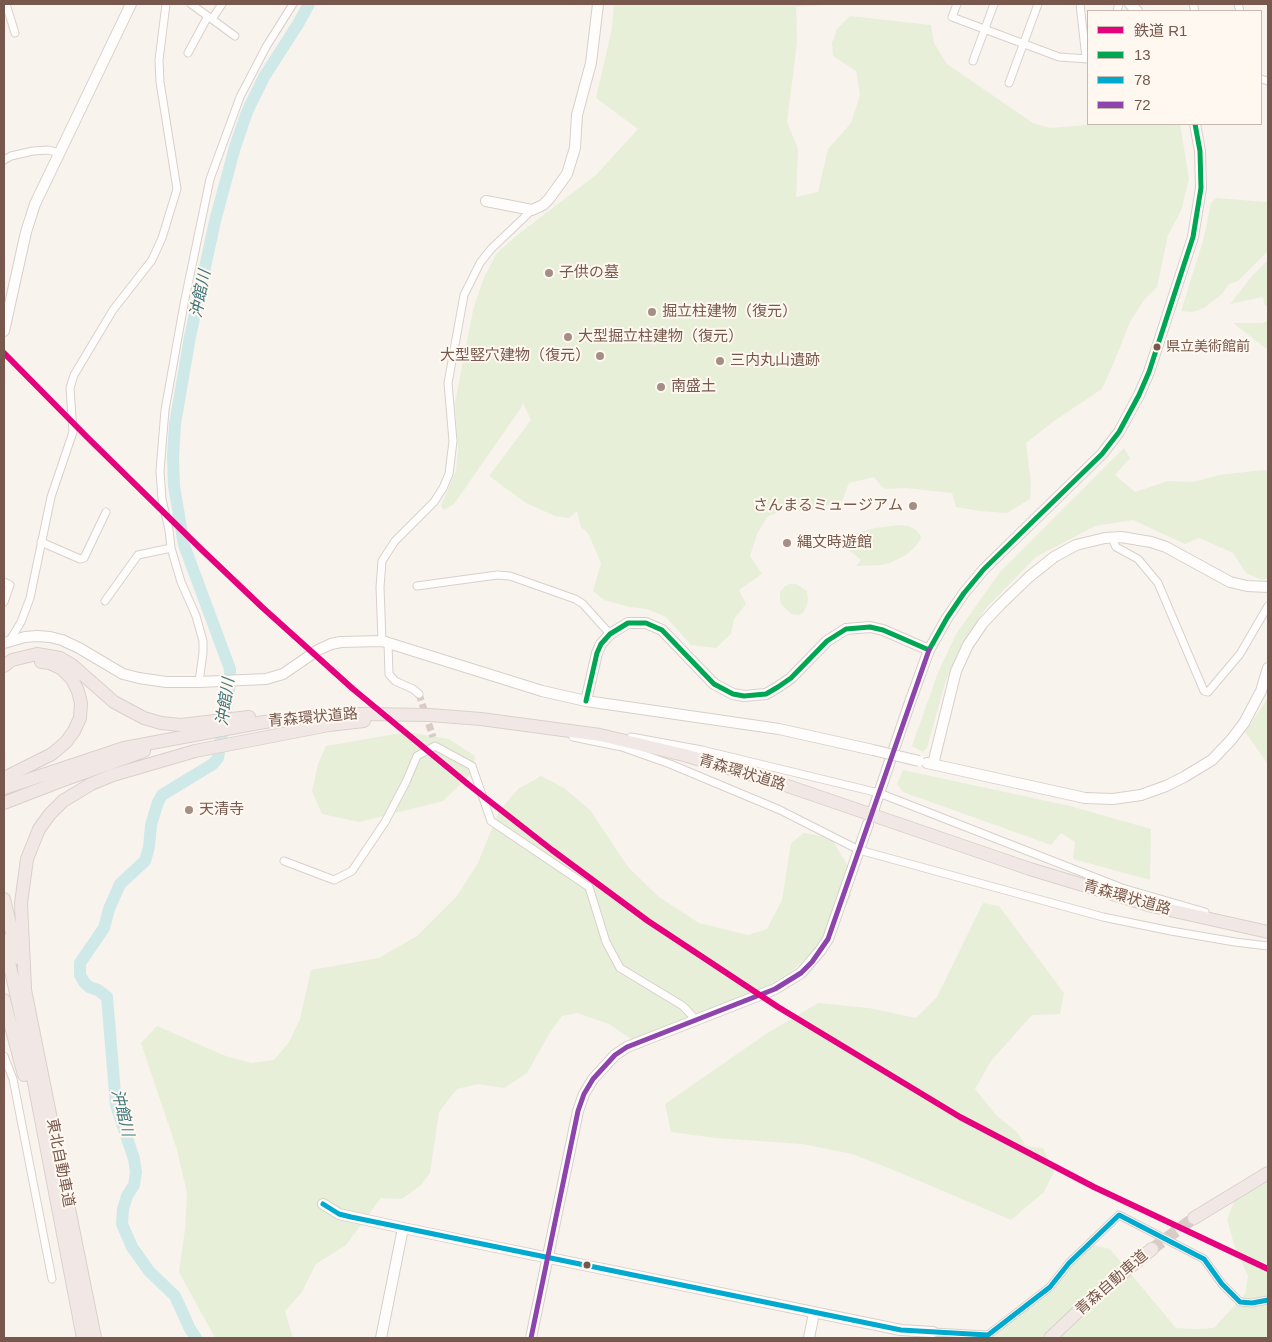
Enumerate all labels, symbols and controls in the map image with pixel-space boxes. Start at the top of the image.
legend [1087,10,1262,125]
text: 鉄道 R1 [1134,22,1187,39]
text: 13 [1134,46,1151,63]
text: 78 [1134,71,1151,88]
text: 72 [1134,96,1151,113]
place label: 子供の墓 [559,264,619,282]
marker: 子供の墓 [543,267,555,279]
water label: 沖館川 [187,269,215,319]
place label: 掘立柱建物（復元） [662,303,797,321]
marker: 掘立柱建物（復元） [646,306,658,318]
place label: 大型掘立柱建物（復元） [578,328,743,346]
marker: 大型掘立柱建物（復元） [562,331,574,343]
place label: 県立美術館前 [1166,339,1250,355]
marker: 県立美術館前 [1152,342,1162,352]
place label: 大型竪穴建物（復元） [440,347,590,365]
marker: 大型竪穴建物（復元） [594,350,606,362]
place label: 三内丸山遺跡 [730,352,820,370]
marker: 三内丸山遺跡 [714,355,726,367]
place label: 南盛土 [671,378,716,396]
marker: 南盛土 [655,381,667,393]
place label: さんまるミュージアム [753,497,903,515]
marker: さんまるミュージアム [907,500,919,512]
place label: 縄文時遊館 [797,534,872,552]
marker: 縄文時遊館 [781,537,793,549]
water label: 沖館川 [213,677,239,727]
street label: 青森環状道路 [267,705,359,731]
street label: 青森環状道路 [696,751,788,795]
place label: 天清寺 [199,801,244,819]
marker: 天清寺 [183,804,195,816]
street label: 青森環状道路 [1081,877,1173,919]
water label: 沖館川 [107,1087,137,1139]
street label: 東北自動車道 [43,1117,77,1209]
street label: 青森自動車道 [1072,1247,1152,1319]
unlabelled marker [582,1260,592,1270]

